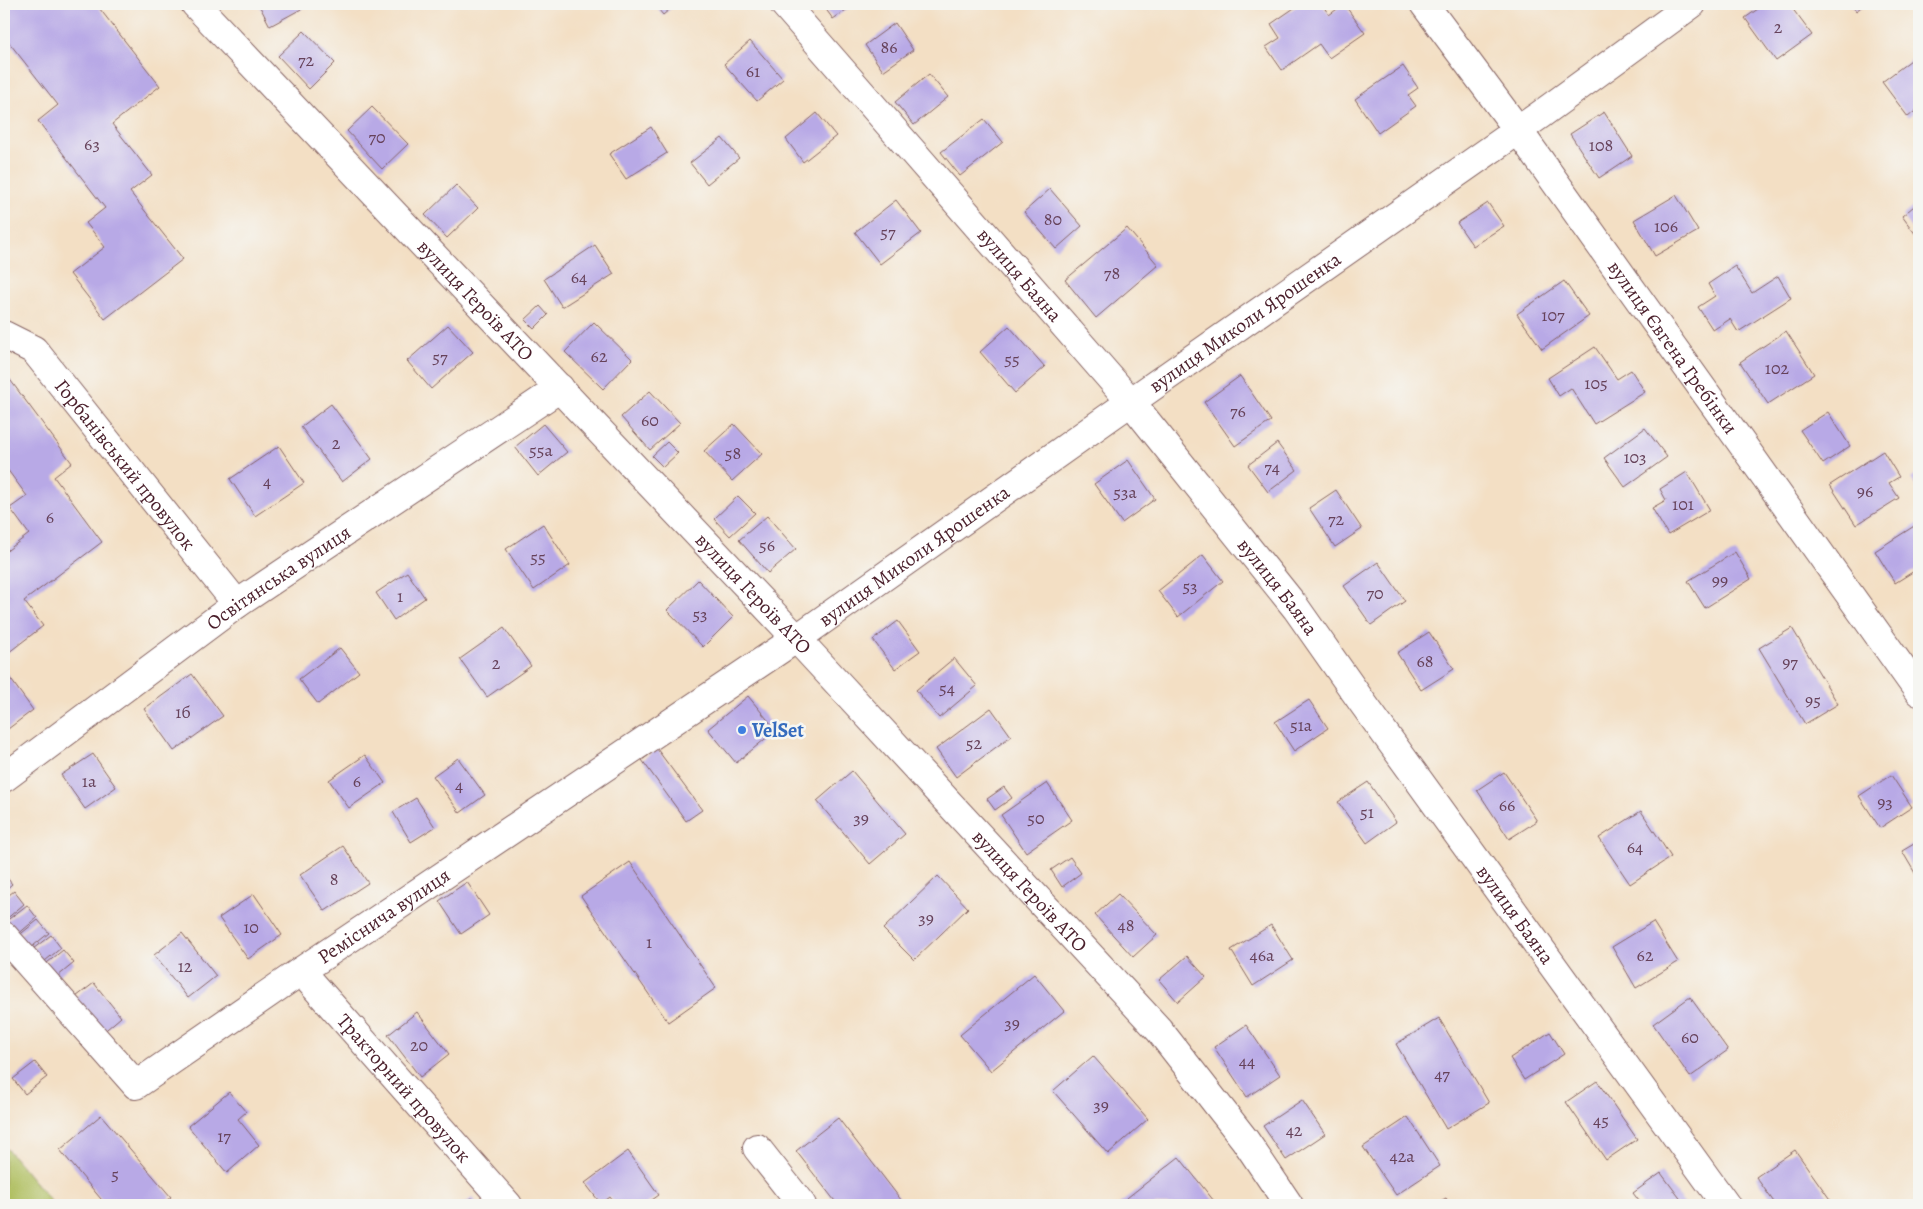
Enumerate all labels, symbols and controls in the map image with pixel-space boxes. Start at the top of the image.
house number: 2 [1774,15,1783,39]
house number: 86 [880,35,898,59]
house number: 72 [298,48,314,72]
house number: 61 [746,59,760,83]
house number: 70 [368,125,386,149]
house number: 63 [84,132,100,156]
house number: 108 [1589,133,1613,157]
house number: 80 [1044,207,1062,231]
house number: 106 [1654,214,1678,238]
house number: 57 [880,220,896,244]
street label: вулиця Баяна [971,222,1069,328]
street label: вулиця Героїв АТО [411,234,540,367]
street label: вулиця Миколи Ярошенка [1144,245,1347,399]
street label: вулиця Євгена Гребінки [1601,255,1744,440]
house number: 78 [1104,261,1120,285]
house number: 64 [571,265,587,289]
house number: 107 [1541,303,1565,327]
house number: 62 [591,344,608,368]
house number: 57 [432,345,448,369]
house number: 55 [1004,347,1020,371]
house number: 102 [1765,356,1790,380]
house number: 105 [1584,371,1608,395]
street label: Горбанівський провулок [48,374,202,556]
house number: 76 [1230,399,1246,423]
house number: 60 [641,408,659,432]
house number: 2 [332,431,341,455]
house number: 55а [529,438,554,462]
house number: 58 [725,441,741,465]
house number: 103 [1623,445,1647,469]
house number: 74 [1264,455,1280,479]
house number: 4 [263,469,271,493]
street label: вулиця Миколи Ярошенка [813,478,1016,633]
house number: 96 [1857,479,1873,503]
house number: 53а [1113,480,1137,504]
house number: 101 [1672,492,1694,516]
house number: 6 [46,505,54,529]
house number: 72 [1328,507,1344,531]
street label: Освітянська вулиця [201,519,356,636]
street label: вулиця Героїв АТО [689,527,818,660]
street label: вулиця Баяна [1231,532,1325,642]
house number: 56 [759,533,775,557]
house number: 55 [530,545,546,569]
house number: 99 [1712,568,1728,592]
house number: 53 [1182,574,1198,598]
house number: 70 [1366,581,1384,605]
house number: 1 [397,584,403,608]
house number: 53 [692,602,708,626]
house number: 68 [1416,649,1434,673]
house number: 97 [1782,650,1798,674]
house number: 2 [492,651,501,675]
house number: 54 [939,676,955,700]
house number: 95 [1805,688,1821,712]
house number: 1б [175,700,191,724]
house number: 51а [1290,713,1313,737]
place label: VelSet [751,717,804,744]
marker: VelSet [736,724,748,736]
house number: 52 [966,731,983,755]
house number: 1а [82,769,97,793]
house number: 6 [353,769,361,793]
house number: 4 [455,773,463,797]
house number: 93 [1877,790,1893,814]
house number: 66 [1499,793,1515,817]
house number: 51 [1360,800,1374,824]
house number: 39 [853,806,869,830]
house number: 50 [1027,806,1045,830]
street label: вулиця Героїв АТО [966,824,1093,958]
house number: 64 [1627,835,1643,859]
street label: вулиця Баяна [1470,860,1561,971]
street label: Реміснича вулиця [312,862,455,970]
house number: 8 [330,867,338,891]
house number: 39 [918,906,934,930]
house number: 48 [1118,913,1134,937]
house number: 10 [243,915,259,939]
house number: 1 [646,930,652,954]
house number: 46а [1250,943,1275,967]
house number: 62 [1637,943,1654,967]
house number: 12 [178,954,193,978]
street label: Тракторний провулок [331,1008,477,1168]
house number: 39 [1004,1011,1020,1035]
house number: 60 [1681,1025,1699,1049]
house number: 20 [410,1033,428,1057]
house number: 44 [1239,1049,1255,1073]
house number: 47 [1434,1062,1450,1086]
house number: 39 [1093,1093,1109,1117]
house number: 45 [1593,1108,1609,1132]
house number: 42 [1286,1118,1303,1142]
house number: 17 [217,1124,231,1148]
house number: 42а [1389,1144,1415,1168]
house number: 5 [111,1162,119,1186]

